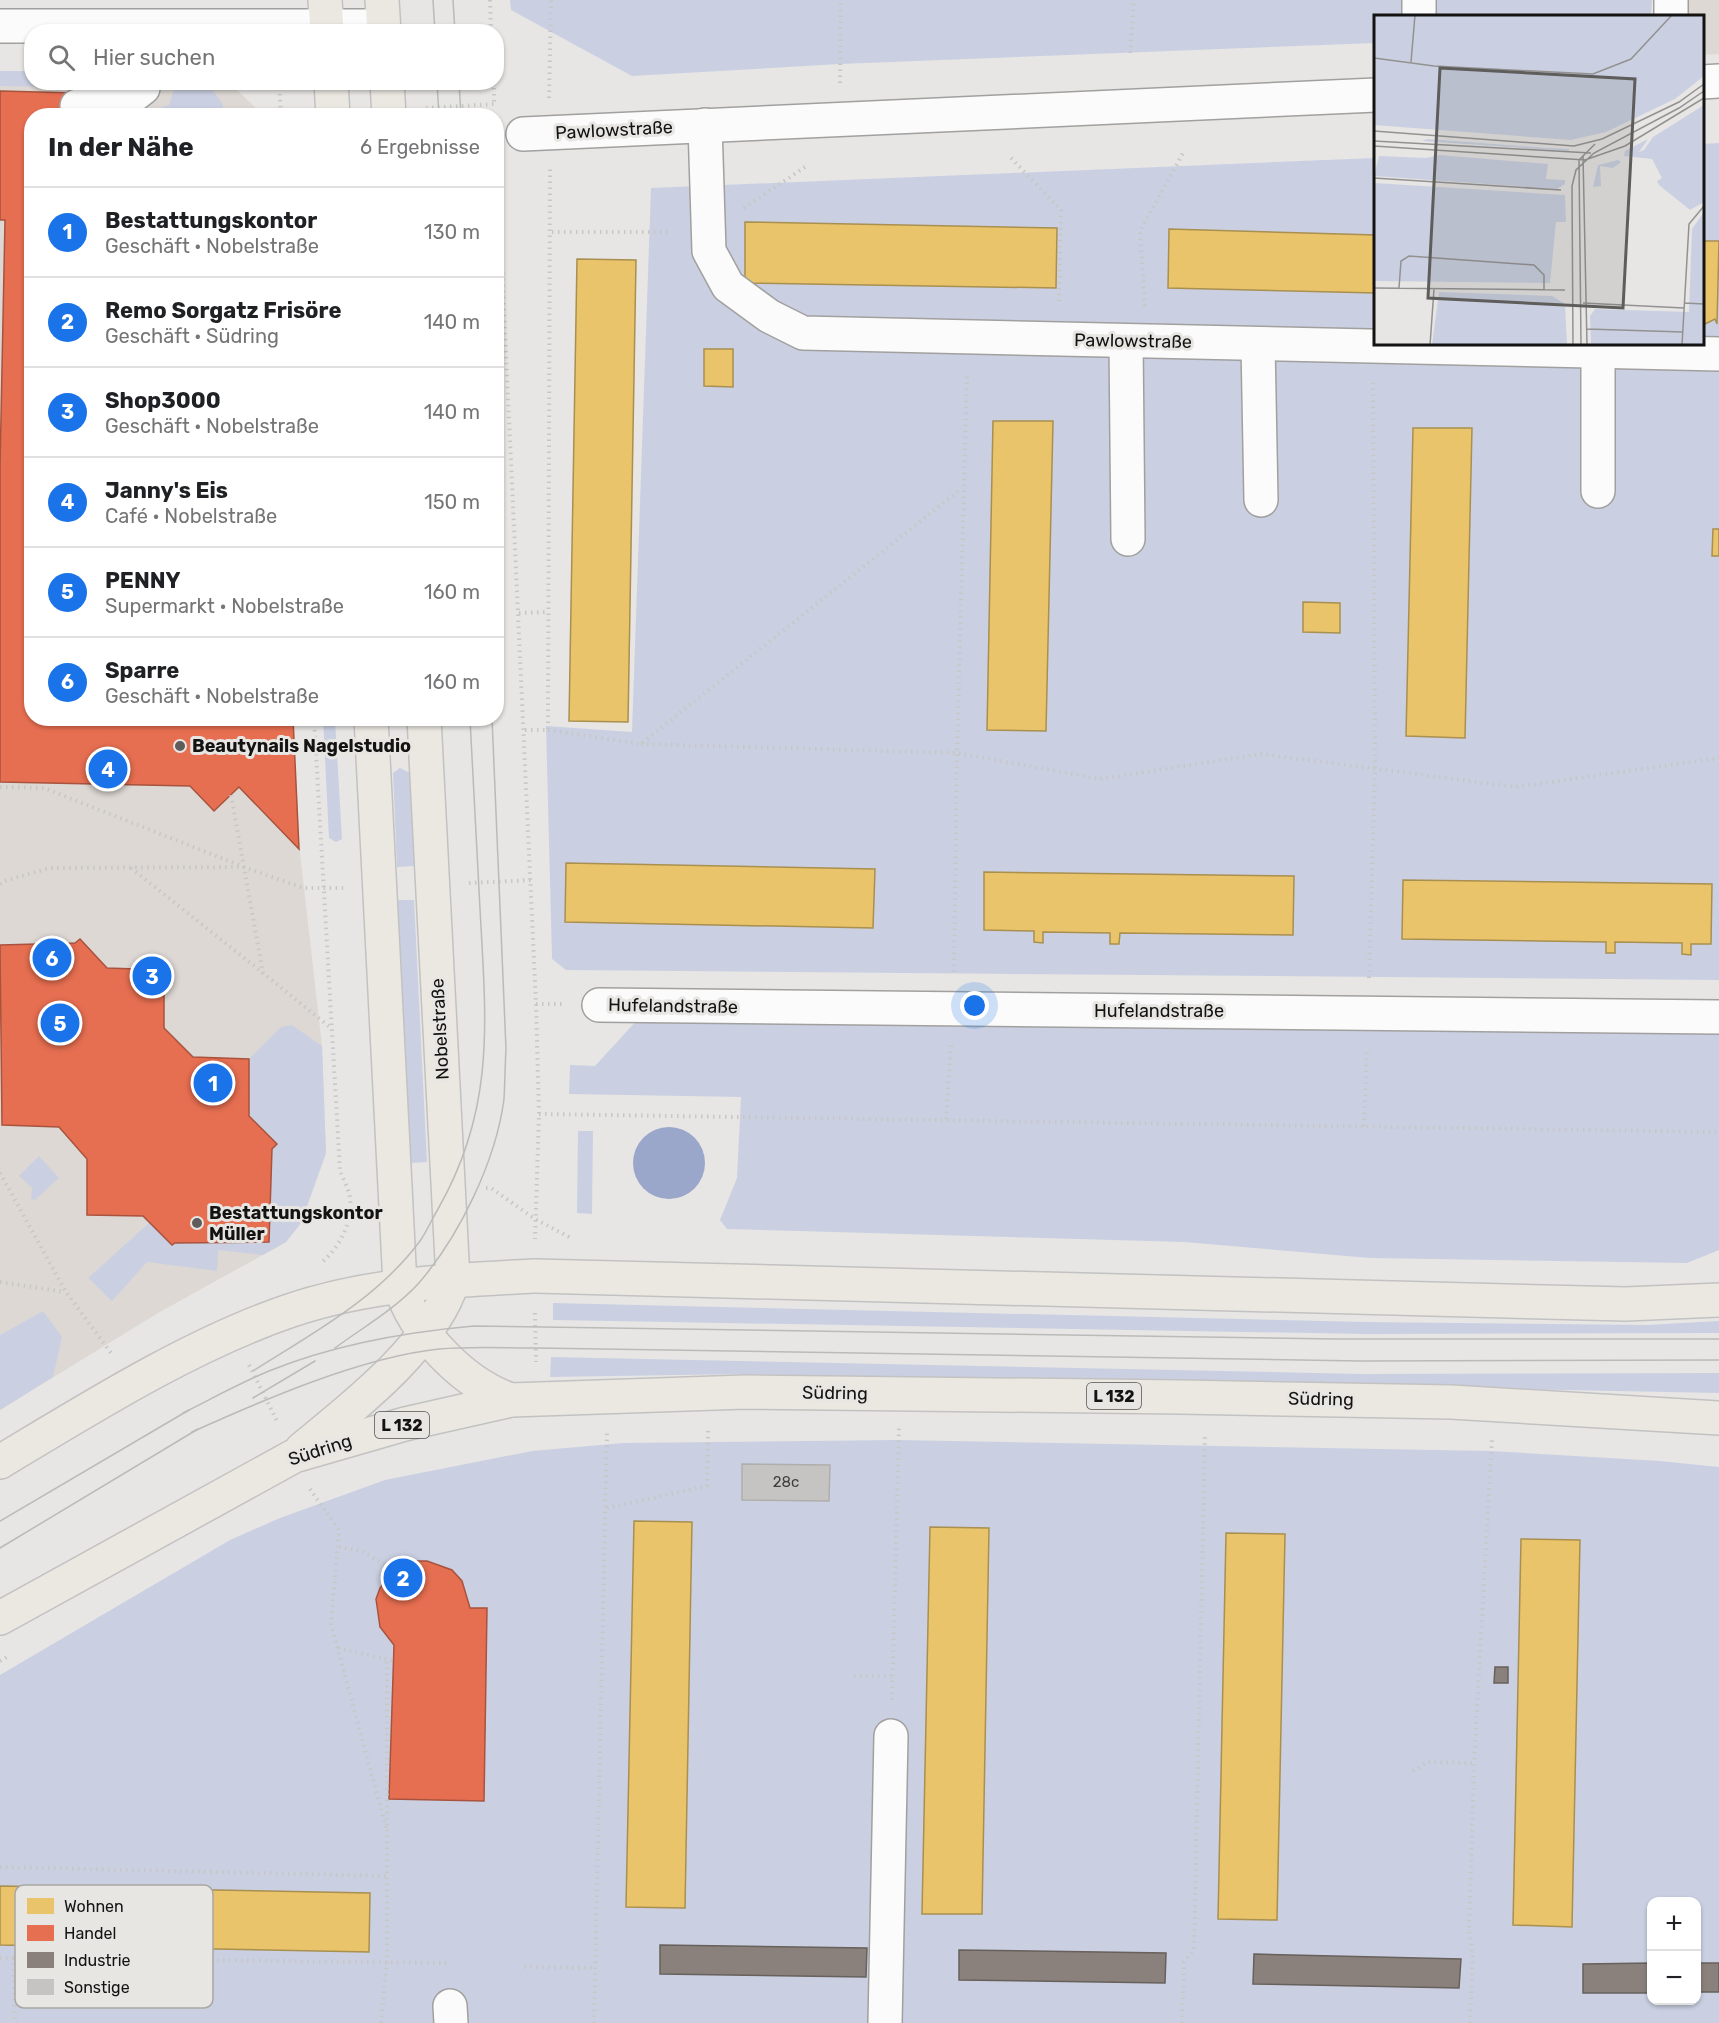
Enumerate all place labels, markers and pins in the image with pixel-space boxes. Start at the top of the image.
place label: Beautynails Nagelstudio [192,735,411,757]
marker: Beautynails Nagelstudio [173,739,187,753]
pin: 4 [88,746,128,792]
pin: 6 [32,936,72,980]
pin: 3 [132,954,172,998]
pin: 5 [40,1000,80,1046]
pin: 1 [194,1060,232,1106]
place label: Bestattungskontor Müller [209,1202,383,1245]
marker: Bestattungskontor Müller [190,1216,204,1230]
pin: 2 [384,1556,422,1600]

